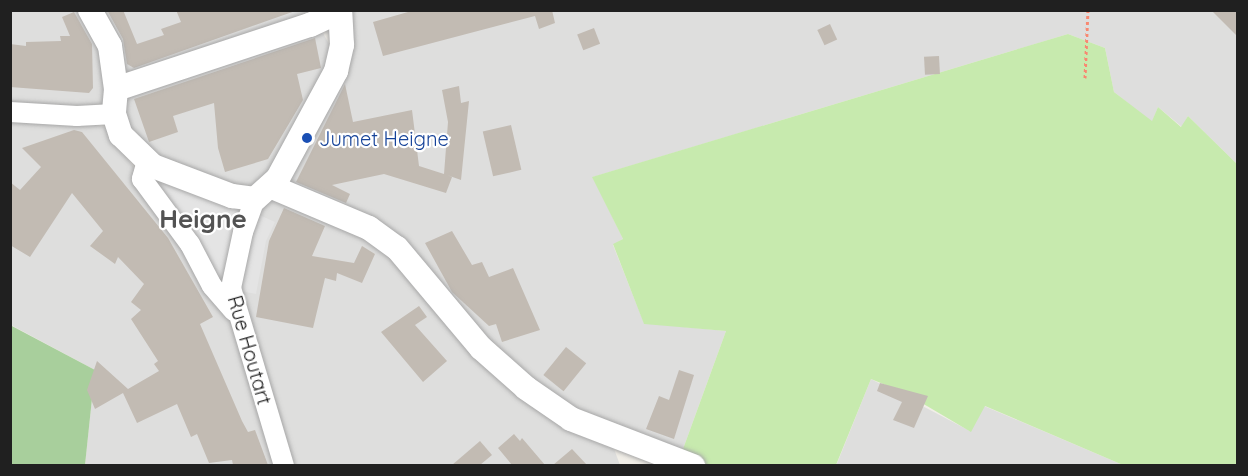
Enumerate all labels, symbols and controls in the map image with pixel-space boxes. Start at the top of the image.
place label: Jumet Heigne [319,126,449,150]
marker: Jumet Heigne [300,131,314,145]
district label: Heigne [159,203,247,235]
street label: Rue Houtart [223,293,277,407]

